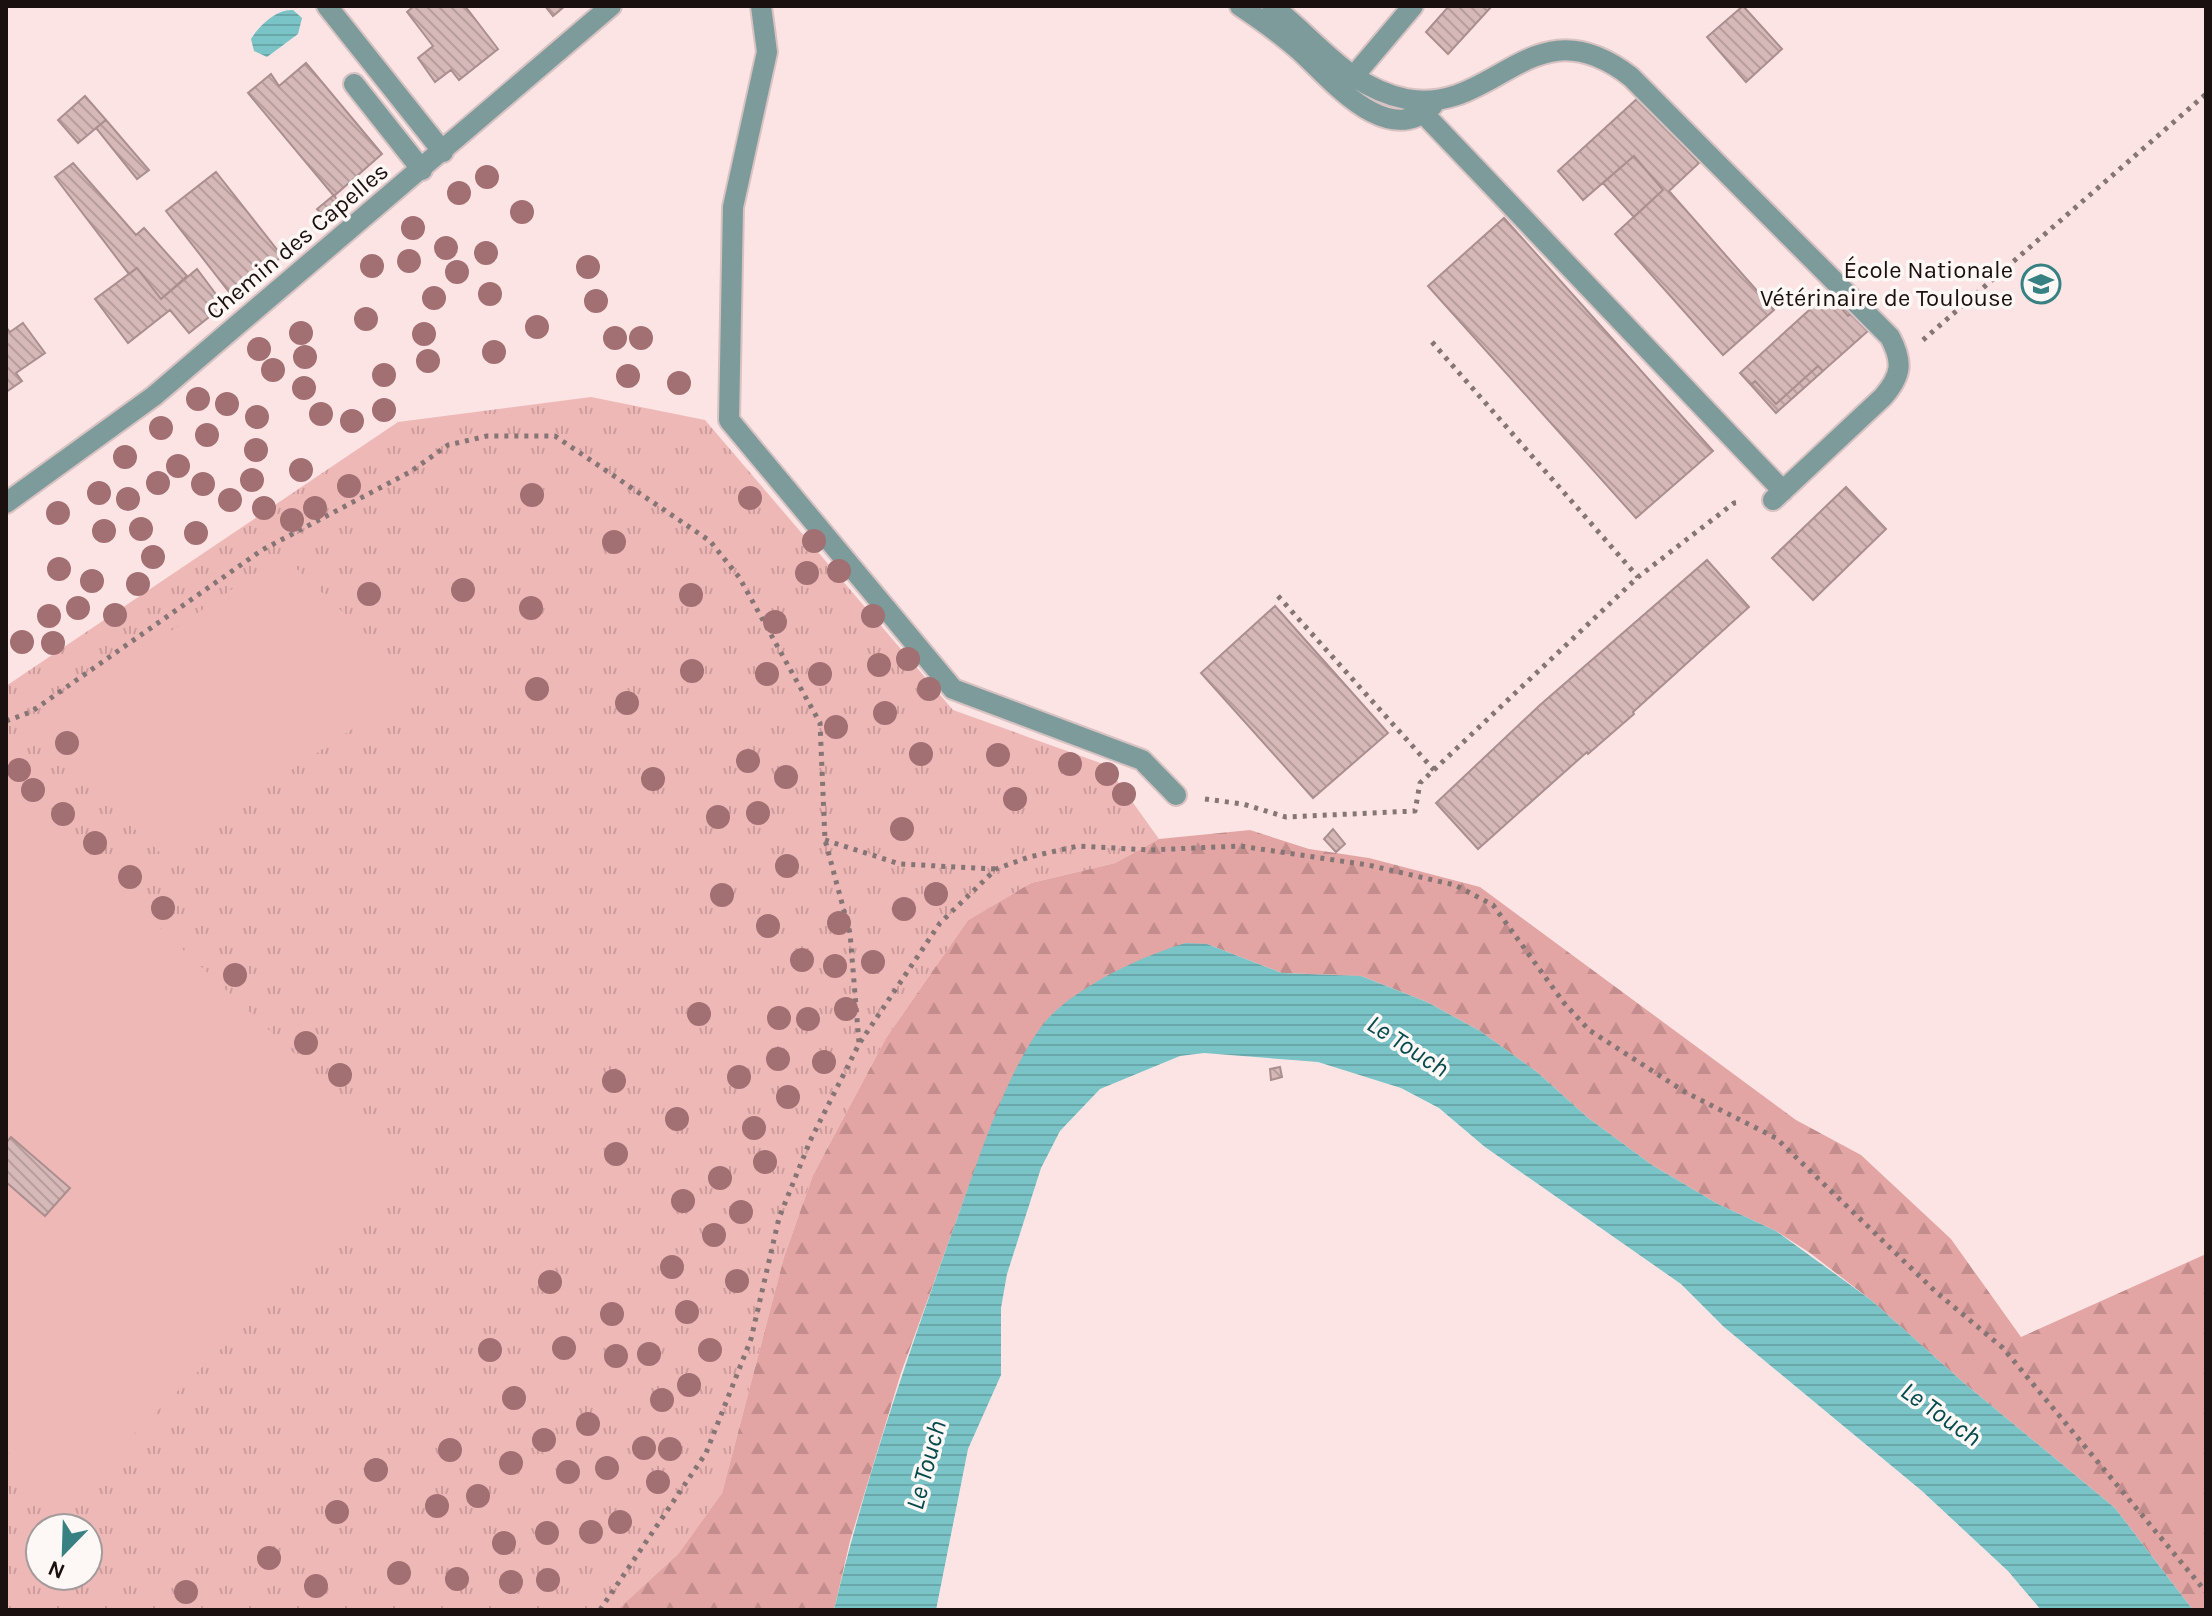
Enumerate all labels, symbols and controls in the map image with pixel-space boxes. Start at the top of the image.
street label: Chemin des Capelles [200,157,394,325]
place label: École Nationale Vétérinaire de Toulouse [1760,255,2013,312]
school or university icon: École Nationale Vétérinaire de Toulouse [2020,263,2062,305]
water label: Le Touch [1361,1008,1455,1084]
water label: Le Touch [1895,1375,1987,1453]
water label: Le Touch [899,1417,953,1513]
north arrow [24,1512,104,1592]
text: N [44,1554,69,1585]

